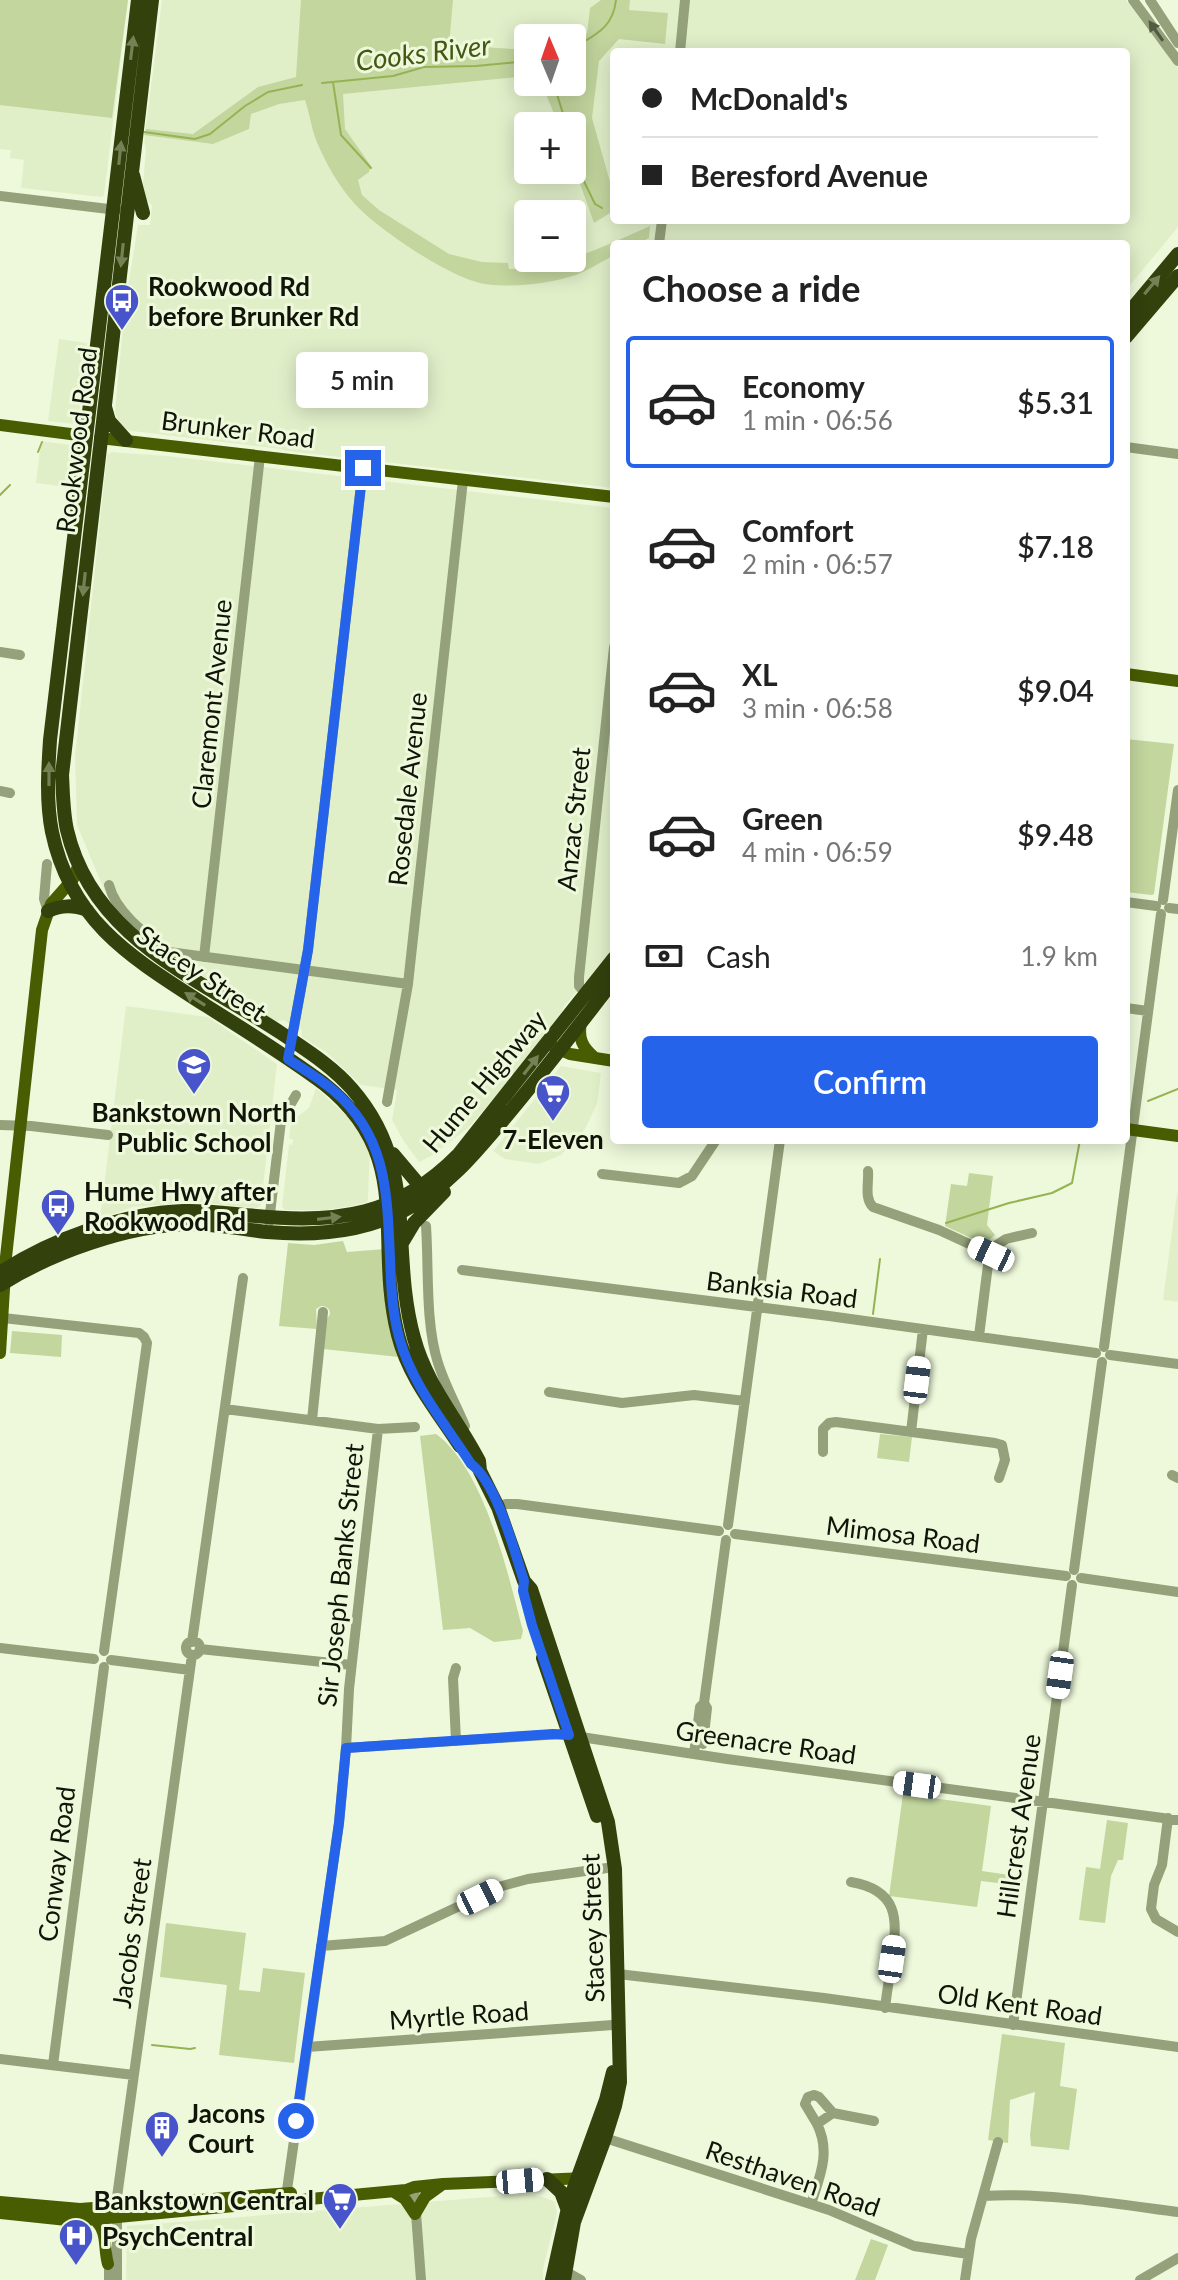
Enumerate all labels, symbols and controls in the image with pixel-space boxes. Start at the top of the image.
one-way arrow [1149,20,1164,41]
north arrow [514,24,586,96]
map controls [514,24,586,272]
water label: Cooks River [354,27,493,77]
one-way arrow [126,35,139,60]
text: McDonald's [690,80,848,116]
button: + [514,112,586,184]
one-way arrow [113,140,126,165]
text: Beresford Avenue [690,157,928,193]
button: − [514,200,586,272]
one-way arrow [115,243,128,268]
text: Choose a ride [642,266,861,310]
place label: Rookwood Rd before Brunker Rd [148,270,359,332]
one-way arrow [1143,276,1160,296]
bus stop icon: Rookwood Rd before Brunker Rd [103,282,141,332]
street label: Rookwood Road [49,345,103,535]
callout: 5 min [297,352,429,408]
text: 5 min [330,364,394,396]
icon: car [646,366,718,438]
text: Economy [742,368,865,404]
text: $5.31 [1017,384,1094,420]
street label: Brunker Road [159,404,317,454]
text: 1 min · 06:56 [742,404,893,436]
route end [345,450,381,486]
icon: car [646,510,718,582]
text: Comfort [742,512,854,548]
text: $7.18 [1017,528,1094,564]
text: 2 min · 06:57 [742,548,893,580]
one-way arrow [77,572,90,597]
street label: Claremont Avenue [184,598,238,810]
icon: car [646,654,718,726]
text: XL [742,656,778,692]
text: $9.04 [1017,672,1094,708]
street label: Rosedale Avenue [381,691,433,887]
text: 3 min · 06:58 [742,692,893,724]
street label: Anzac Street [550,745,597,892]
one-way arrow [43,761,55,786]
icon: car [646,798,718,870]
text: Green [742,800,823,836]
text: $9.48 [1017,816,1094,852]
text: 4 min · 06:59 [742,836,893,868]
street label: Stacey Street [131,918,273,1028]
icon: cash [642,934,686,978]
text: Cash [706,938,771,974]
text: 1.9 km [1020,940,1098,972]
one-way arrow [185,991,206,1006]
street label: Hume Highway [415,1003,553,1159]
button: Confirm [642,1036,1098,1128]
school or university icon: Bankstown North Public School [175,1046,213,1096]
one-way arrow [522,1055,538,1075]
supermarket icon: 7-Eleven [534,1073,572,1123]
place label: Bankstown North Public School [92,1096,296,1158]
place label: 7-Eleven [502,1123,604,1155]
place label: Hume Hwy after Rookwood Rd [84,1175,276,1237]
bus stop icon: Hume Hwy after Rookwood Rd [39,1187,77,1237]
one-way arrow [317,1212,342,1225]
car [964,1233,1018,1275]
street label: Banksia Road [705,1264,859,1314]
car [902,1355,932,1405]
street label: Sir Joseph Banks Street [310,1441,370,1708]
street label: Mimosa Road [824,1509,982,1559]
car [1045,1650,1075,1700]
street label: Greenacre Road [674,1713,858,1771]
street label: Hillcrest Avenue [989,1732,1047,1920]
car [892,1770,942,1800]
street label: Conway Road [31,1784,81,1944]
street label: Stacey Street [573,1852,611,2003]
street label: Jacobs Street [105,1855,157,2010]
car [453,1876,507,1918]
car [877,1934,907,1984]
street label: Old Kent Road [936,1977,1104,2031]
street label: Myrtle Road [388,1994,530,2036]
place label: Jacons Court [188,2097,265,2159]
route start [278,2103,314,2139]
building icon: Jacons Court [143,2109,181,2159]
street label: Resthaven Road [701,2133,885,2223]
car [495,2167,545,2195]
supermarket icon: Bankstown Central [321,2181,359,2231]
place label: Bankstown Central [94,2184,314,2216]
hospital icon: PsychCentral [57,2217,95,2267]
place label: PsychCentral [102,2220,253,2252]

